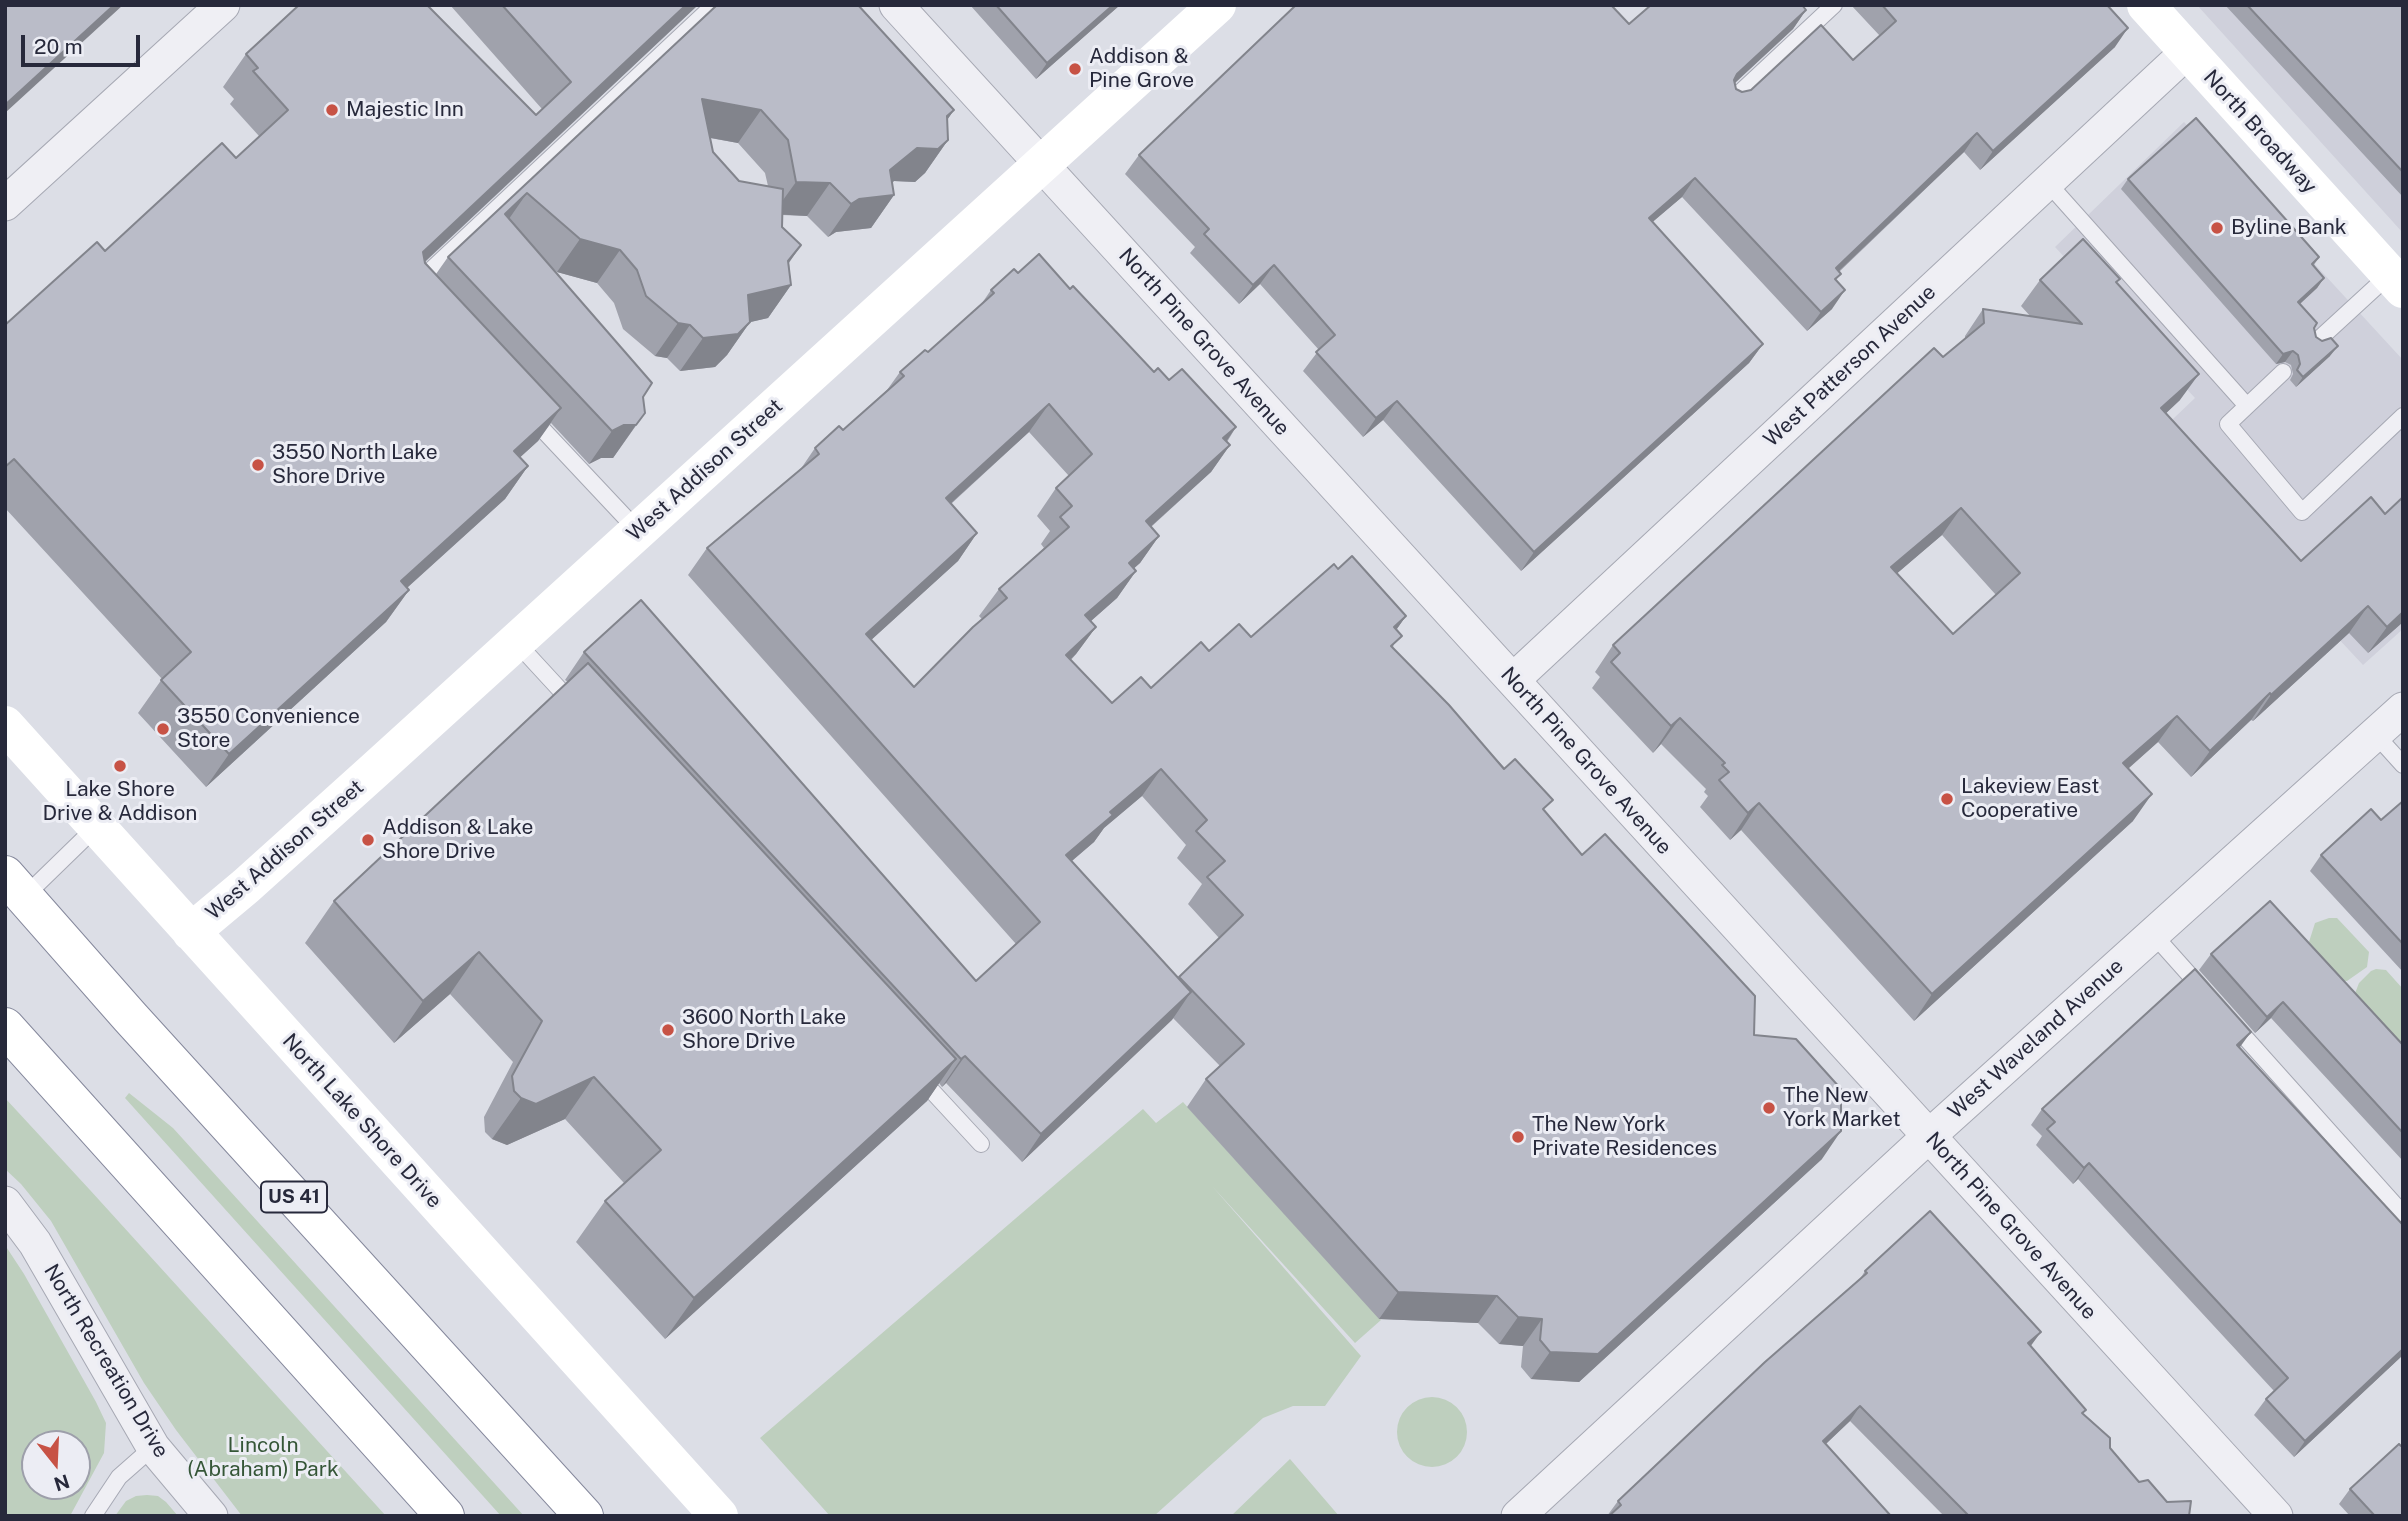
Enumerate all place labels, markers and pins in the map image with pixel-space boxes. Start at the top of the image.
place label: Addison & Pine Grove [1089,44,1194,94]
marker: Addison & Pine Grove [1067,61,1083,77]
place label: Majestic Inn [346,97,464,123]
marker: Majestic Inn [324,102,340,118]
place label: Byline Bank [2231,215,2347,241]
marker: Byline Bank [2209,220,2225,236]
place label: 3550 North Lake Shore Drive [272,440,438,490]
marker: 3550 North Lake Shore Drive [250,457,266,473]
place label: 3550 Convenience Store [177,704,360,754]
marker: 3550 Convenience Store [155,721,171,737]
marker: Lake Shore Drive & Addison [112,758,128,774]
place label: Lakeview East Cooperative [1961,774,2099,824]
place label: Lake Shore Drive & Addison [43,777,197,827]
marker: Lakeview East Cooperative [1939,791,1955,807]
place label: Addison & Lake Shore Drive [382,815,533,865]
marker: Addison & Lake Shore Drive [360,832,376,848]
place label: 3600 North Lake Shore Drive [682,1005,846,1055]
marker: 3600 North Lake Shore Drive [660,1022,676,1038]
place label: The New York Market [1783,1083,1901,1133]
marker: The New York Market [1761,1100,1777,1116]
place label: The New York Private Residences [1532,1112,1717,1162]
marker: The New York Private Residences [1510,1129,1526,1145]

